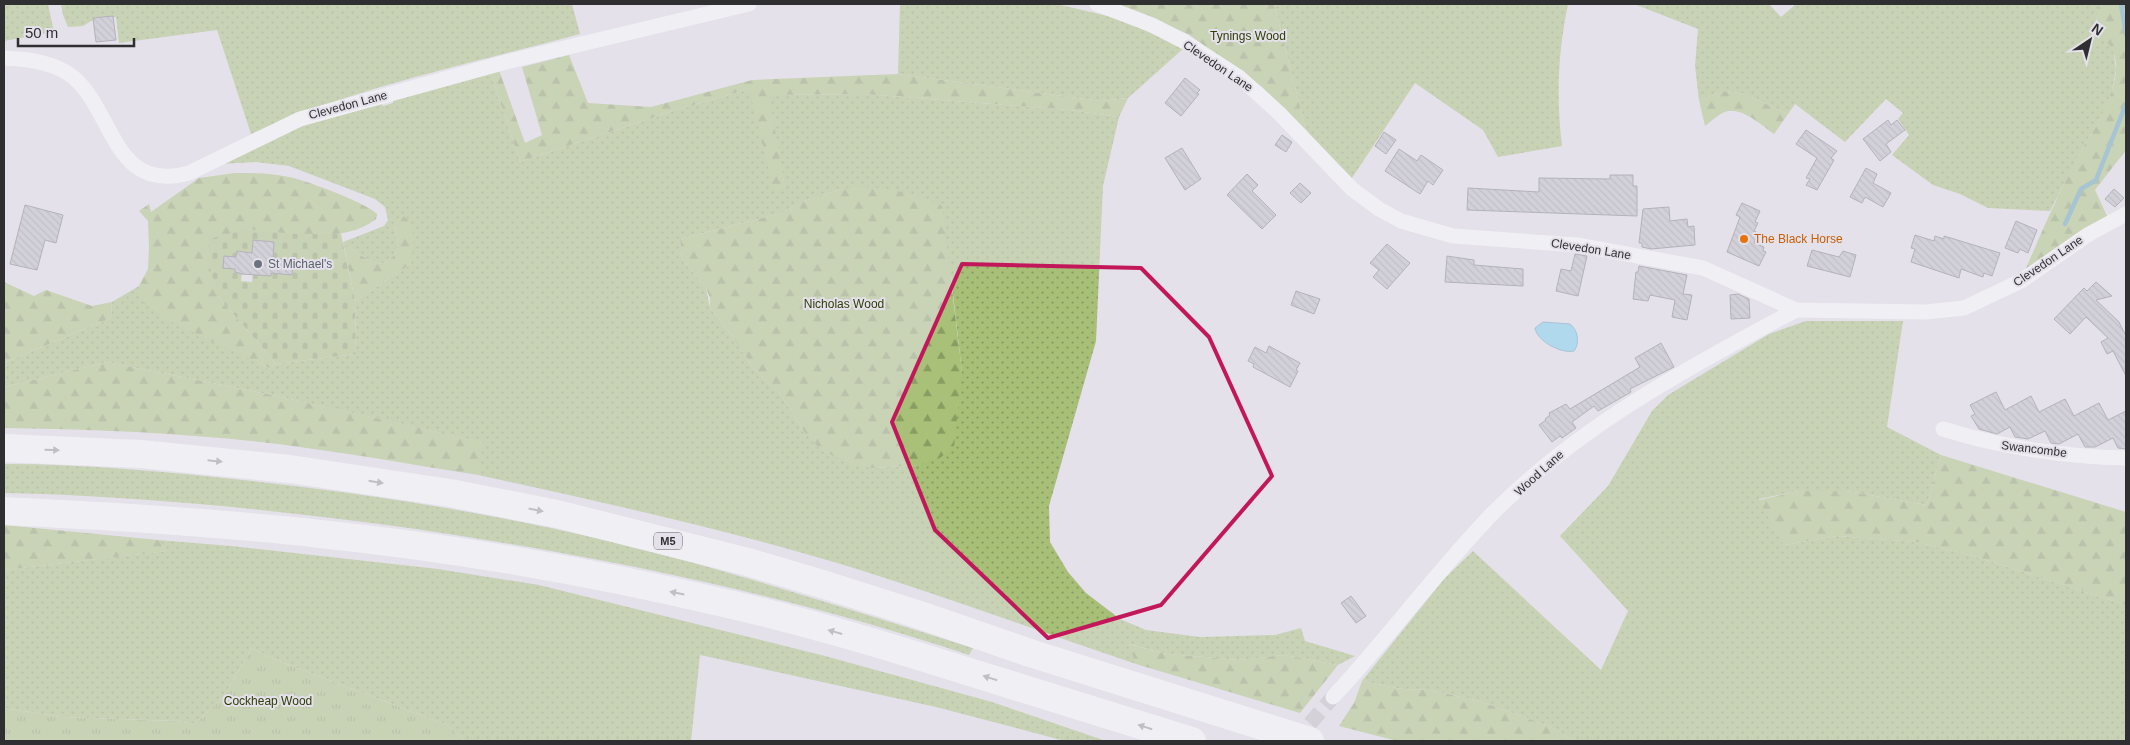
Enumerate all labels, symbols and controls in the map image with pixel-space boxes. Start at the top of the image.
scale bar [18,15,134,47]
north arrow [2065,15,2115,65]
text: N [2089,20,2106,39]
text: 50 m [25,24,58,41]
park label: Tynings Wood [1210,29,1286,43]
street label: Clevedon Lane [1181,38,1256,95]
street label: Clevedon Lane [307,88,389,122]
place label: The Black Horse [1754,232,1843,246]
street label: Clevedon Lane [2011,232,2086,289]
marker: The Black Horse [1738,233,1750,245]
street label: Clevedon Lane [1550,236,1632,262]
place label: St Michael's [268,257,332,271]
marker: St Michael's [252,258,264,270]
park label: Nicholas Wood [804,297,884,311]
street label: Swancombe [2000,438,2068,460]
one-way arrow [45,446,61,454]
street label: Wood Lane [1512,447,1567,499]
one-way arrow [207,458,223,466]
one-way arrow [368,478,384,486]
one-way arrow [528,506,544,514]
road number: M5 [654,532,682,550]
one-way arrow [669,589,684,597]
one-way arrow [827,627,842,635]
one-way arrow [983,674,998,682]
park label: Cockheap Wood [224,694,312,708]
one-way arrow [1138,722,1153,730]

